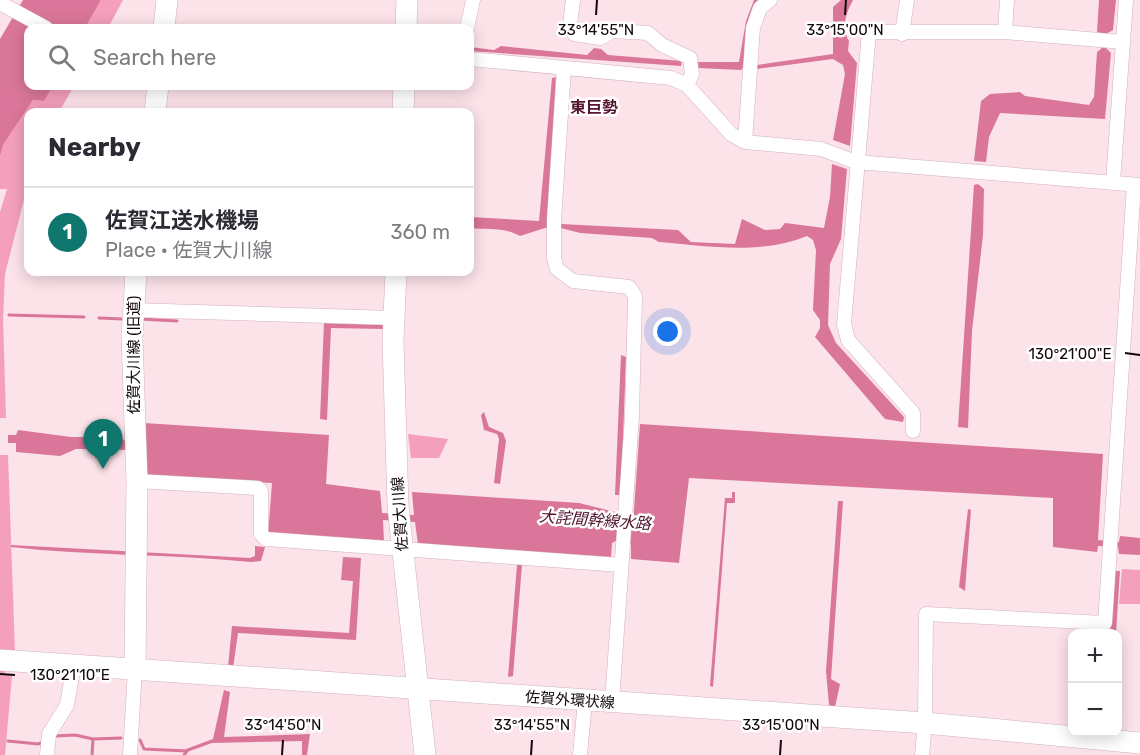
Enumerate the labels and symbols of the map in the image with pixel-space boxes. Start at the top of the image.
text: 33°14'55"N [558,21,634,39]
text: 33°15'00"N [806,21,884,39]
district label: 東巨勢 [570,98,618,117]
street label: 佐賀大川線 (旧道) [125,296,143,414]
your location [653,317,682,346]
text: 130°21'00"E [1028,345,1112,363]
pin: 1 [84,420,122,469]
street label: 佐賀大川線 [388,476,412,552]
water label: 大詫間幹線水路 [538,507,654,534]
text: 130°21'10"E [30,666,110,684]
street label: 佐賀外環状線 [524,688,616,712]
text: 33°14'50"N [245,716,321,734]
text: 33°14'55"N [494,716,570,734]
text: 33°15'00"N [742,716,820,734]

